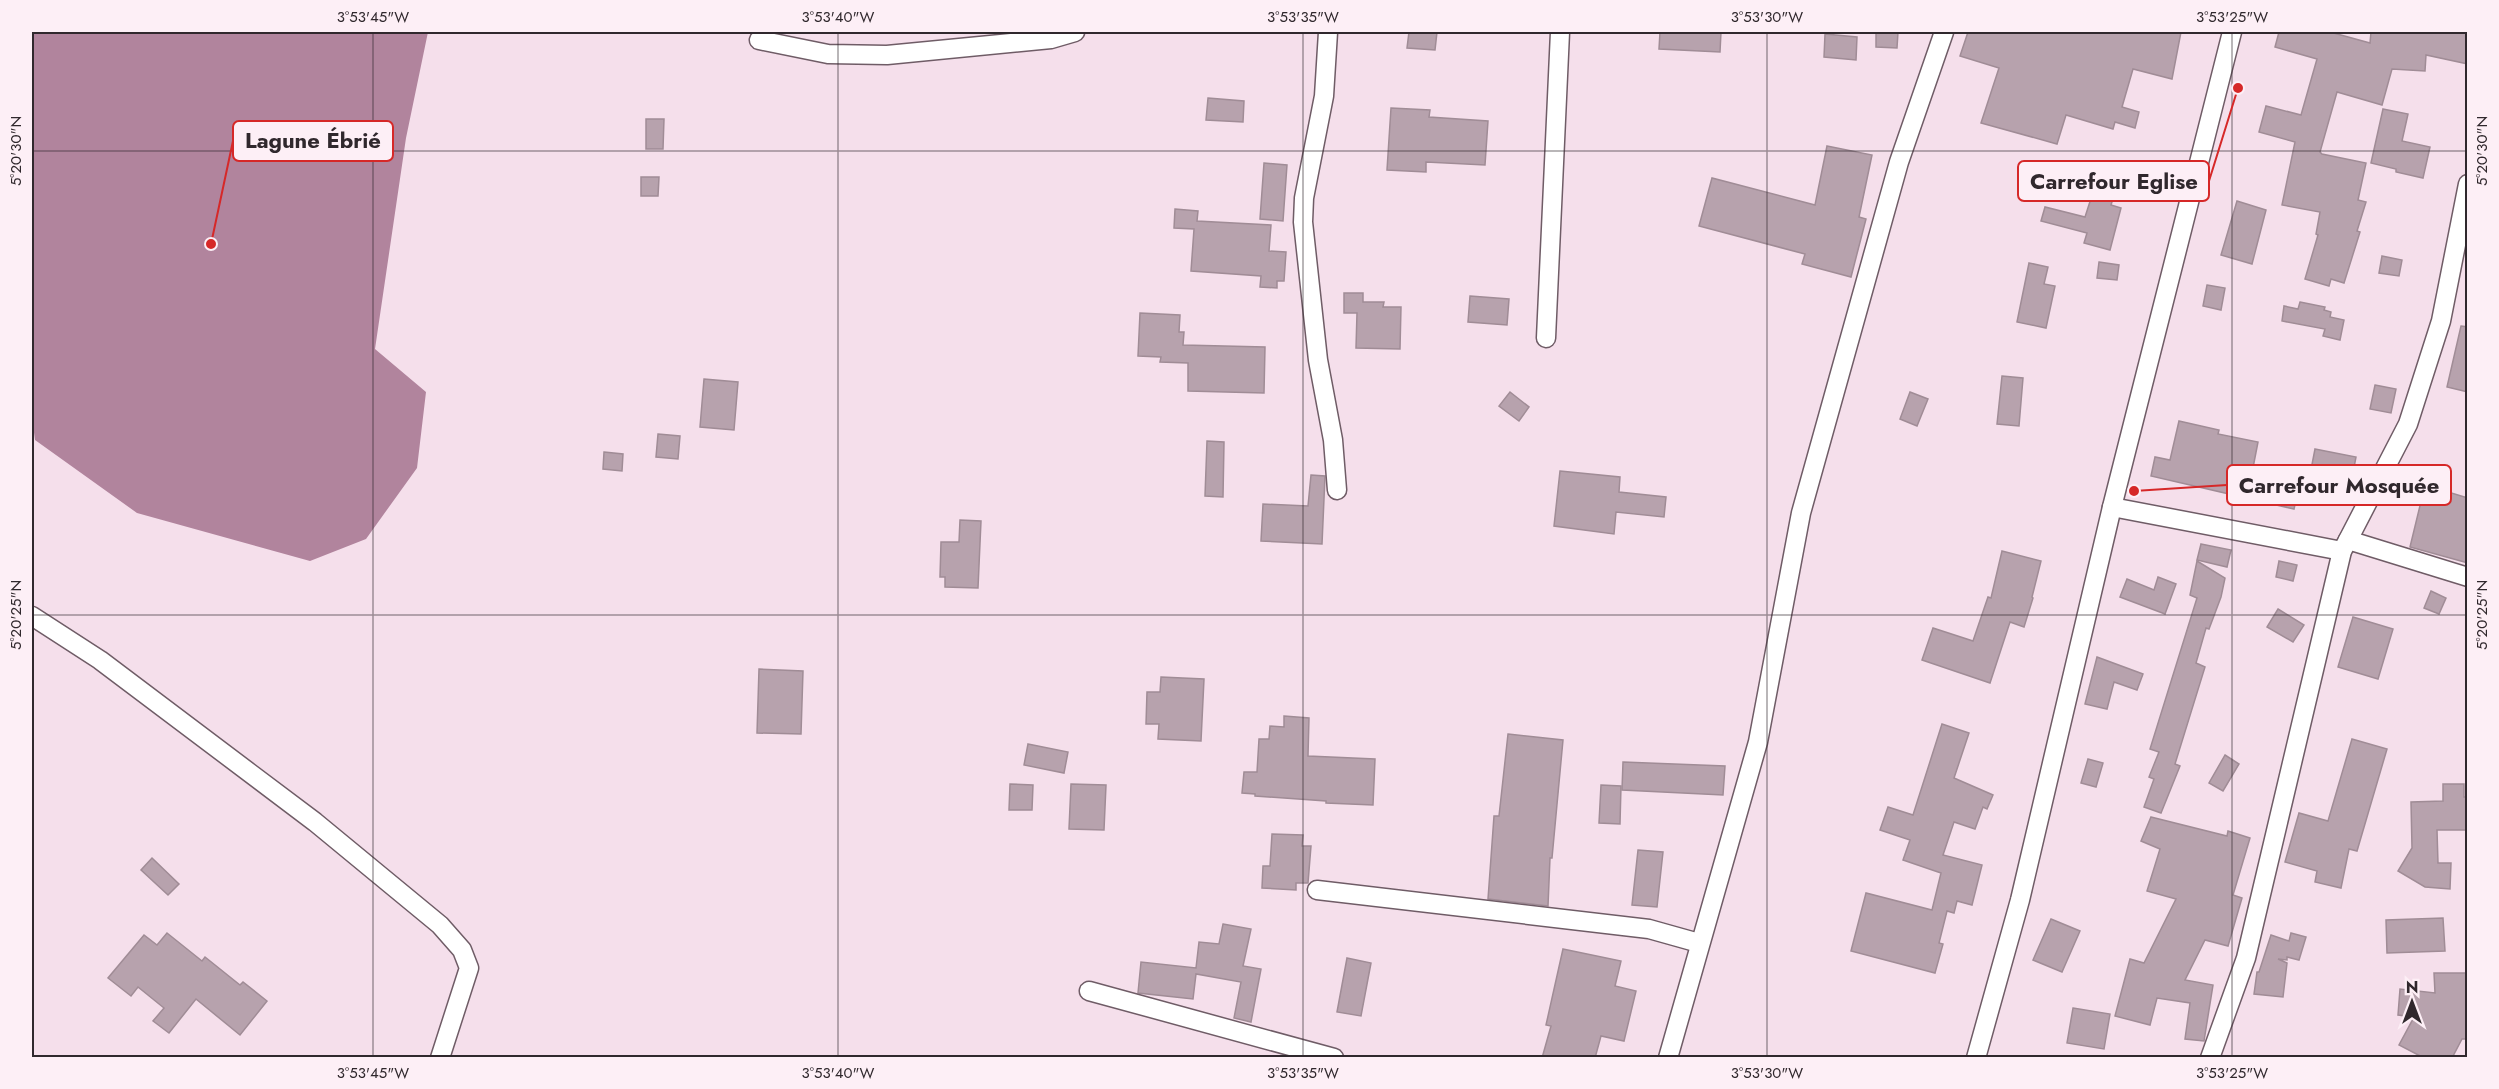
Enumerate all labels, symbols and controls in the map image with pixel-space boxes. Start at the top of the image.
text: 3°53'45"W [337,6,409,28]
text: 3°53'40"W [802,6,875,28]
text: 3°53'35"W [1267,6,1339,28]
text: 3°53'30"W [1731,6,1803,28]
text: 3°53'25"W [2196,6,2268,28]
text: 5°20'30"N [5,116,27,186]
text: 5°20'30"N [2471,116,2493,186]
callout: Lagune Ébrié [233,121,393,161]
text: Lagune Ébrié [245,124,381,156]
callout: Carrefour Eglise [2018,161,2209,201]
text: Carrefour Eglise [2030,165,2198,197]
callout: Carrefour Mosquée [2227,465,2451,505]
text: Carrefour Mosquée [2239,469,2439,501]
text: 5°20'25"N [5,580,27,650]
text: 5°20'25"N [2471,580,2493,650]
north arrow [2382,972,2442,1032]
text: N [2406,976,2418,999]
text: 3°53'45"W [337,1062,409,1084]
text: 3°53'40"W [802,1062,875,1084]
text: 3°53'35"W [1267,1062,1339,1084]
text: 3°53'30"W [1731,1062,1803,1084]
text: 3°53'25"W [2196,1062,2268,1084]

